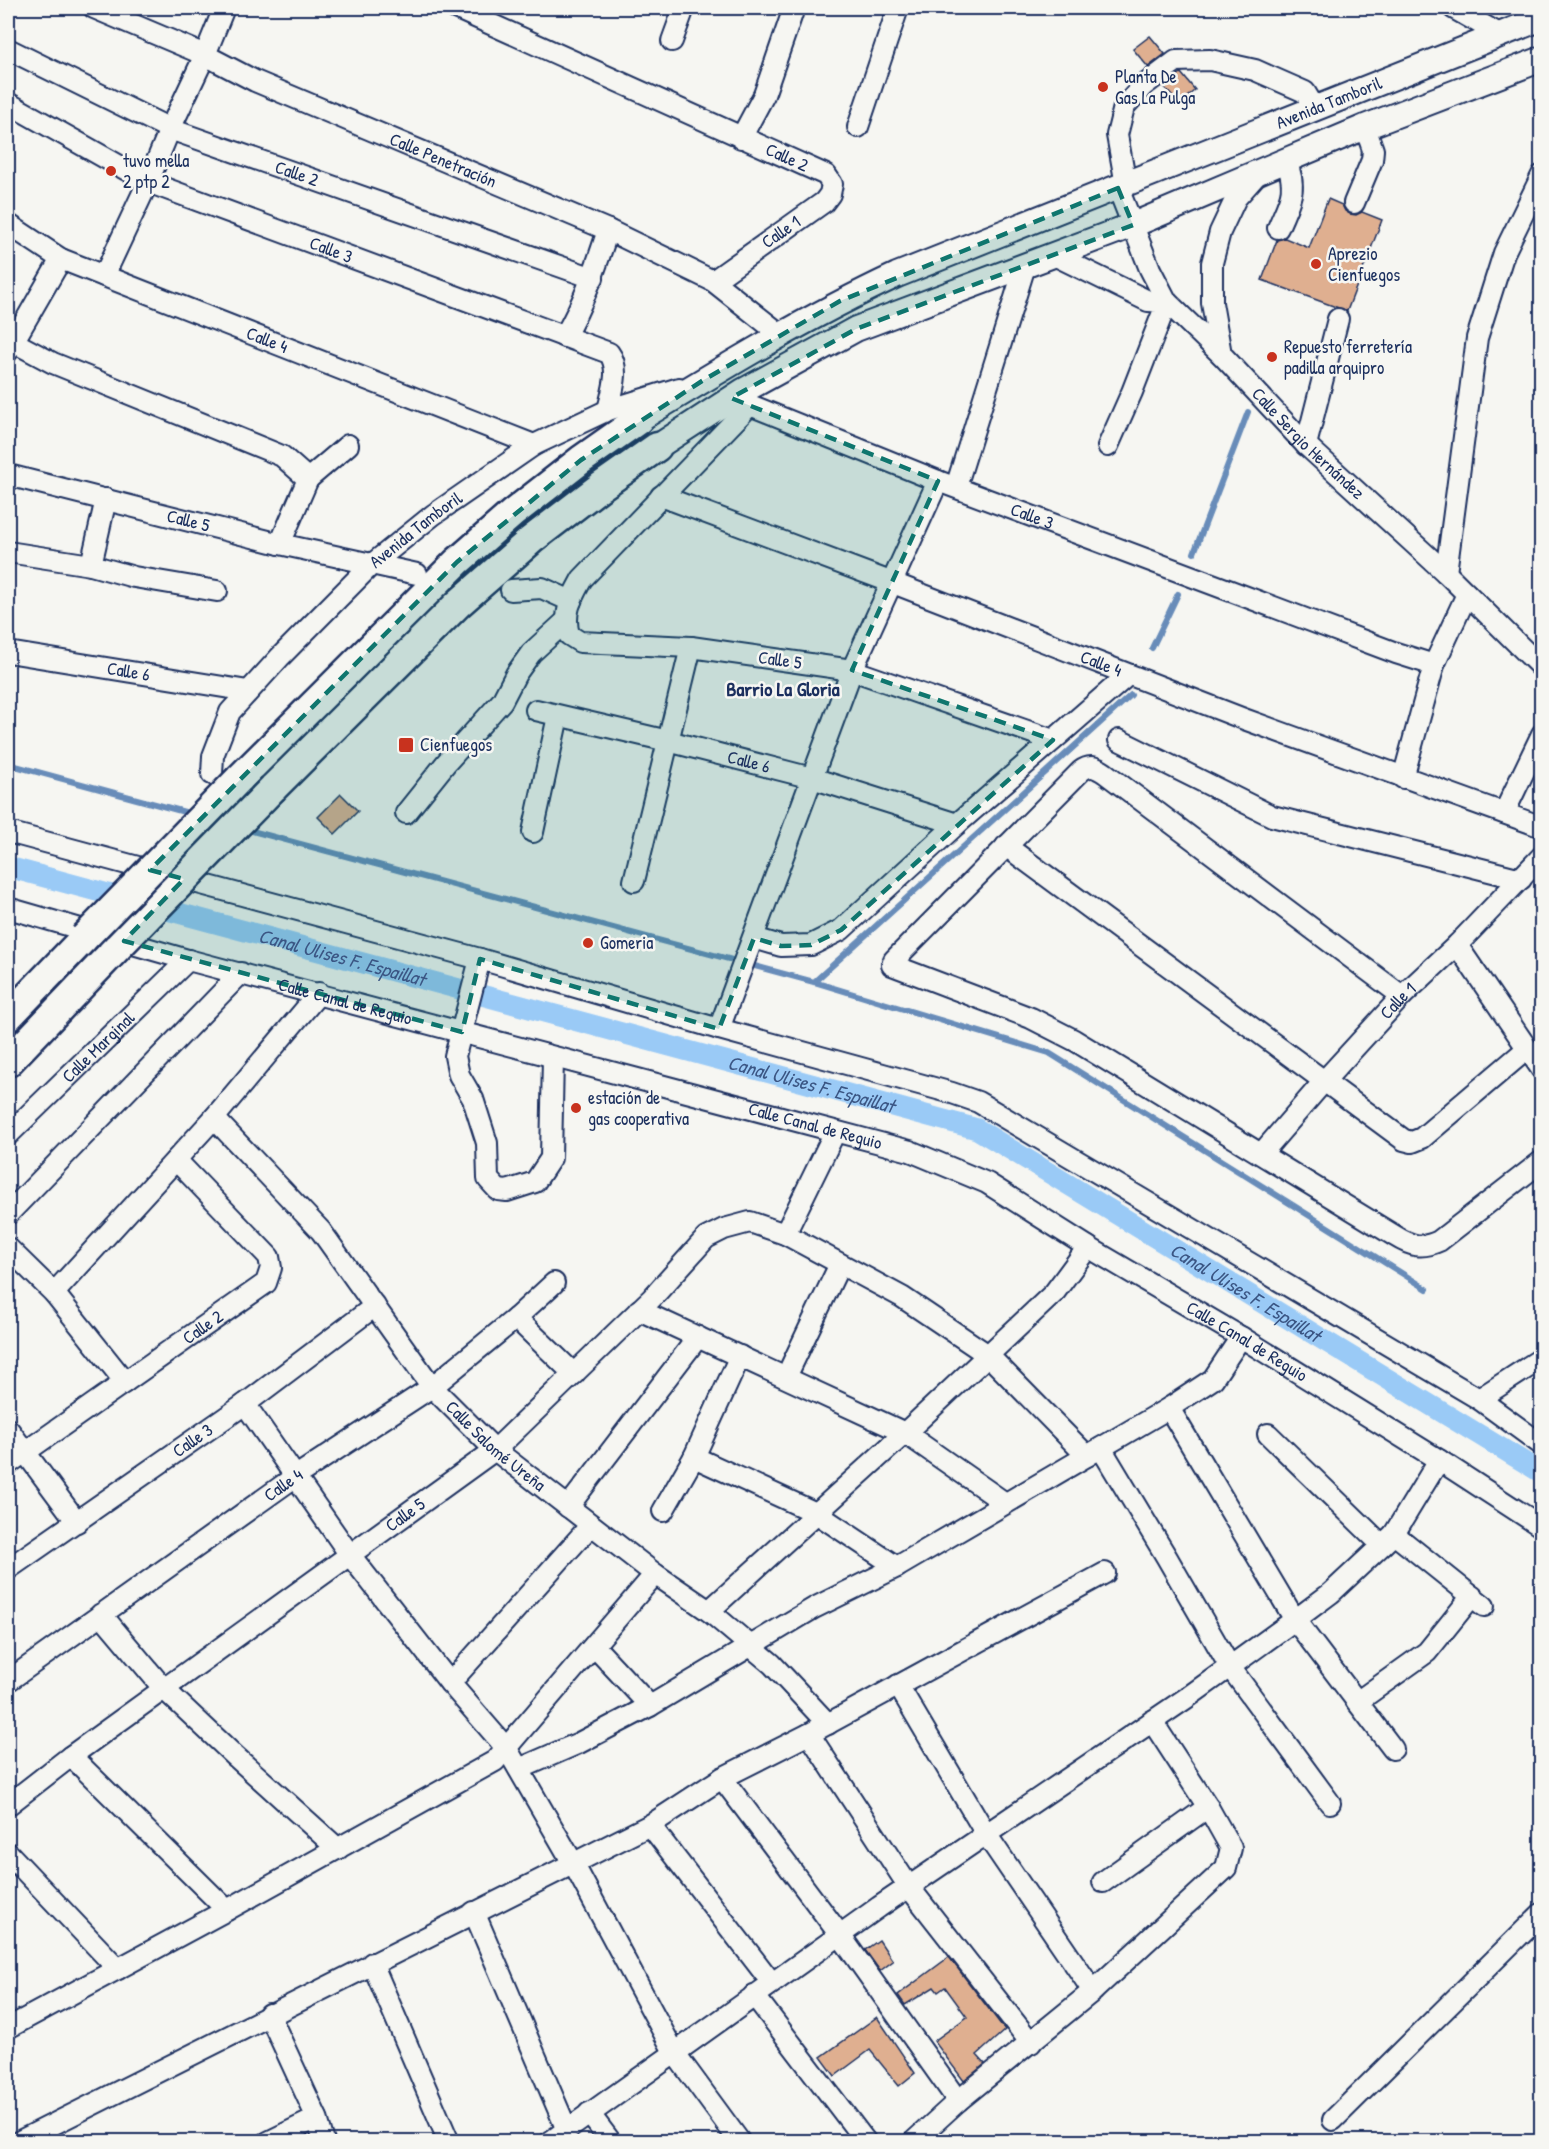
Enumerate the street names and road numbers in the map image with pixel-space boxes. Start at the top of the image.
street label: Avenida Tamboril [1272,70,1386,135]
street label: Calle Penetración [386,126,501,194]
street label: Calle 2 [762,136,813,178]
street label: Calle 2 [272,154,323,193]
street label: Calle 1 [756,209,805,254]
street label: Calle 3 [306,230,356,269]
street label: Calle 4 [243,320,292,359]
street label: Calle Sergio Hernández [1246,382,1370,505]
street label: Avenida Tamboril [364,485,467,574]
street label: Calle 3 [1007,496,1057,535]
street label: Calle 5 [164,503,213,538]
street label: Calle 5 [757,644,804,675]
street label: Calle 4 [1077,644,1126,683]
street label: Calle 6 [105,655,152,687]
street label: Calle 6 [725,744,773,779]
street label: Calle Canal de Reguio [276,971,415,1031]
street label: Calle 1 [1374,976,1421,1024]
street label: Calle Marginal [56,1005,140,1088]
street label: Calle Canal de Reguio [746,1096,885,1155]
street label: Calle Canal de Reguio [1182,1295,1312,1387]
street label: Calle 2 [177,1304,228,1350]
street label: Calle Salomé Ureña [440,1395,551,1497]
street label: Calle 3 [167,1417,218,1463]
street label: Calle 4 [258,1462,308,1507]
street label: Calle 5 [380,1491,430,1537]

